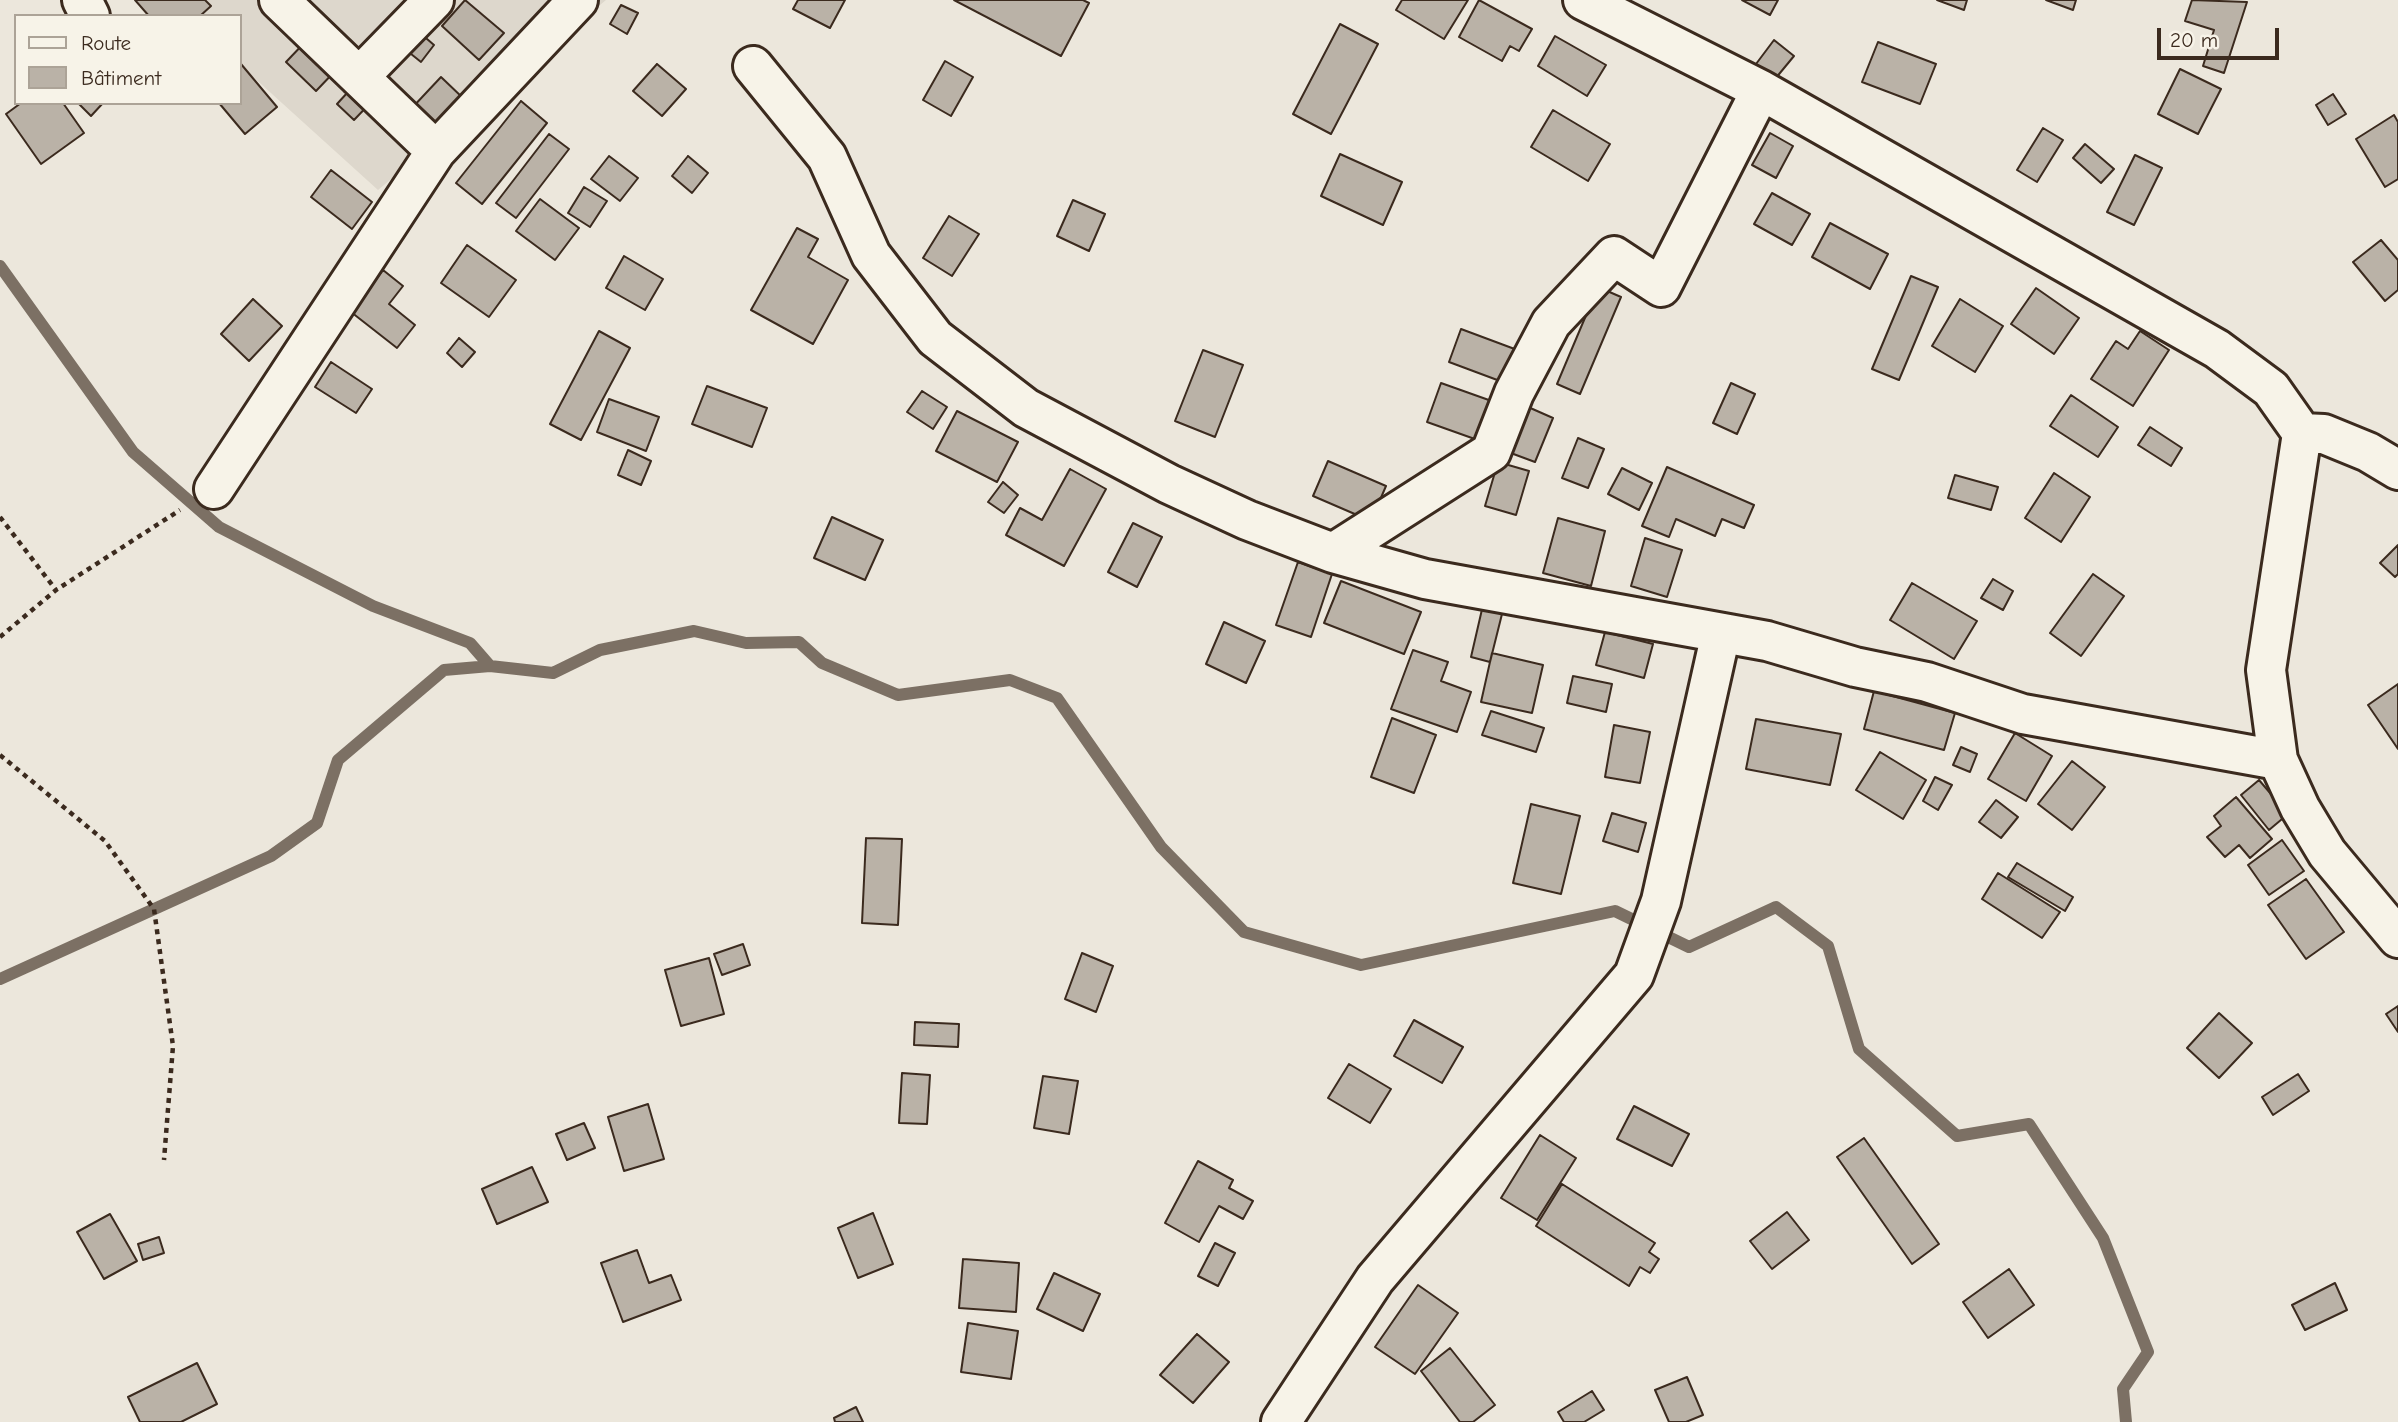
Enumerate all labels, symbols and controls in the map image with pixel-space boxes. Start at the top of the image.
legend [14,14,242,105]
scale bar [2160,14,2282,58]
text: 20 m [2170,28,2218,52]
text: Route [81,31,131,55]
text: Bâtiment [81,66,161,90]

